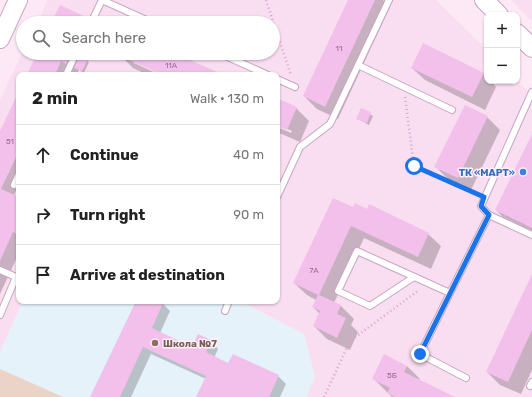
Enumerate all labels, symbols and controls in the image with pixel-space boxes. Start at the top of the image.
map controls [484,12,520,84]
button: + [484,12,520,48]
search box [16,16,280,60]
icon: search [30,27,52,49]
text: Search here [62,29,146,47]
house number: 11 [336,44,342,53]
button: − [484,48,520,84]
house number: 11А [165,61,178,70]
text: 2 min [32,88,78,108]
text: Walk · 130 m [190,91,264,106]
house number: 51 [6,137,14,146]
icon: ahead [32,144,54,166]
text: Continue [70,146,139,164]
text: 40 m [233,147,264,162]
route start [405,157,423,175]
place label: ТК «МАРТ» [459,167,515,179]
marker: ТК «МАРТ» [518,167,528,177]
icon: right [32,204,54,226]
text: Turn right [70,206,145,224]
text: 90 m [233,207,264,222]
icon: arrive [32,264,54,286]
text: Arrive at destination [70,266,225,284]
house number: 7А [309,266,319,275]
marker: Школа №7 [150,338,160,348]
place label: Школа №7 [163,338,217,350]
route end [411,345,429,363]
house number: 5Б [387,371,397,380]

